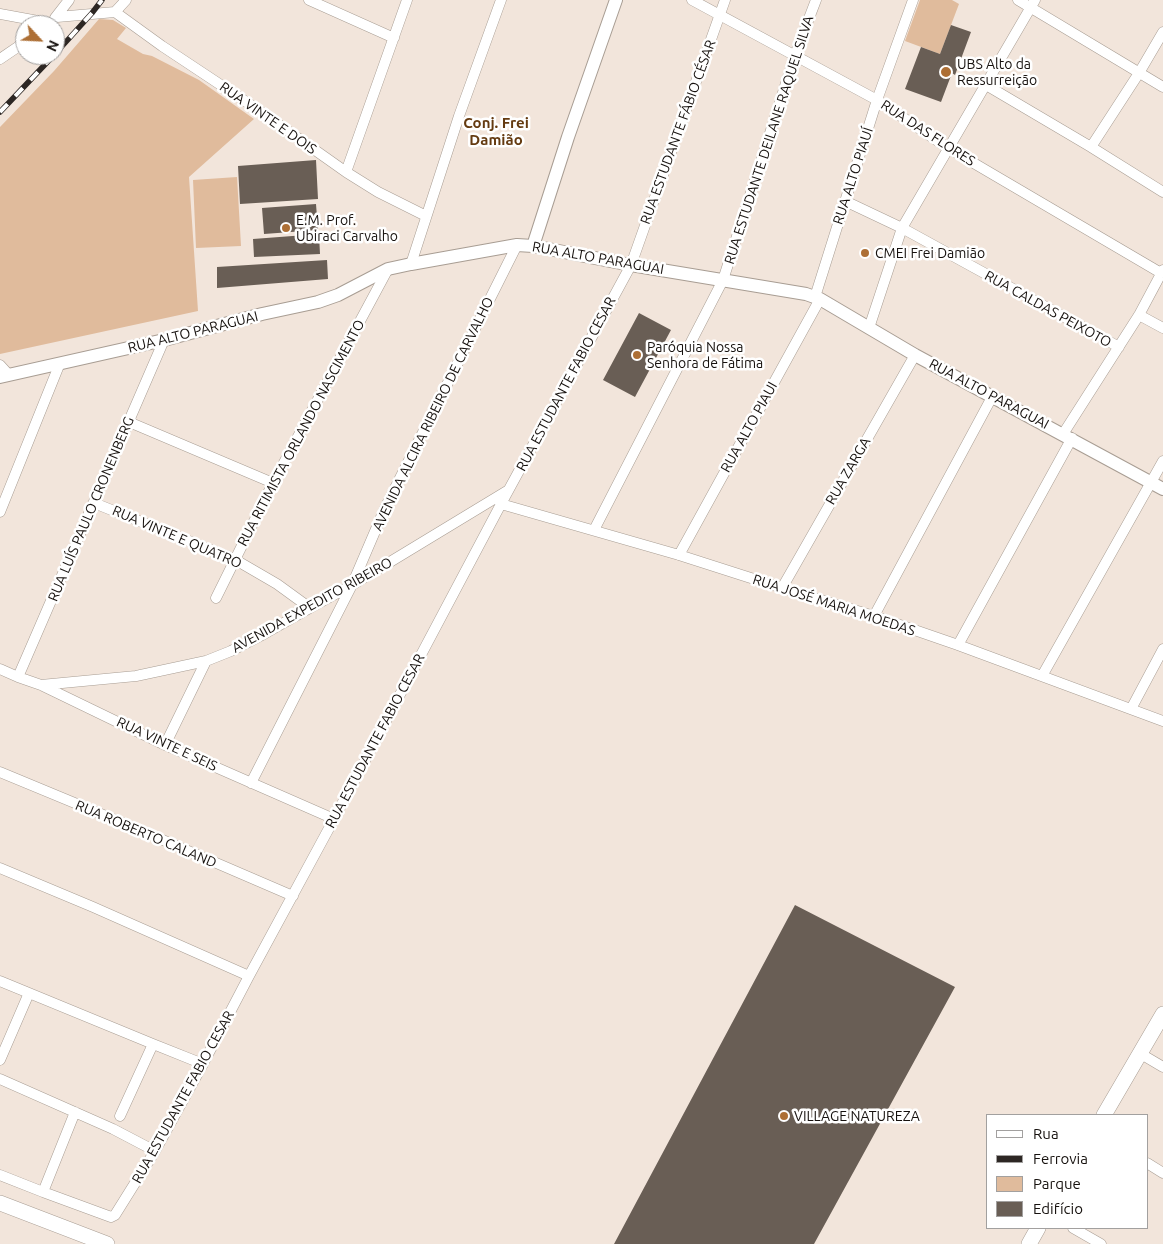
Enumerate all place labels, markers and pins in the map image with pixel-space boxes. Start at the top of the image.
place label: UBS Alto da Ressurreição [957,56,1037,88]
marker: UBS Alto da Ressurreição [939,65,953,79]
place label: E.M. Prof. Ubiraci Carvalho [296,212,398,244]
marker: E.M. Prof. Ubiraci Carvalho [280,222,292,234]
place label: CMEI Frei Damião [875,245,985,261]
marker: CMEI Frei Damião [859,247,871,259]
place label: Paróquia Nossa Senhora de Fátima [647,339,763,372]
marker: Paróquia Nossa Senhora de Fátima [631,349,643,361]
place label: VILLAGE NATUREZA [794,1108,920,1124]
marker: VILLAGE NATUREZA [778,1110,790,1122]

